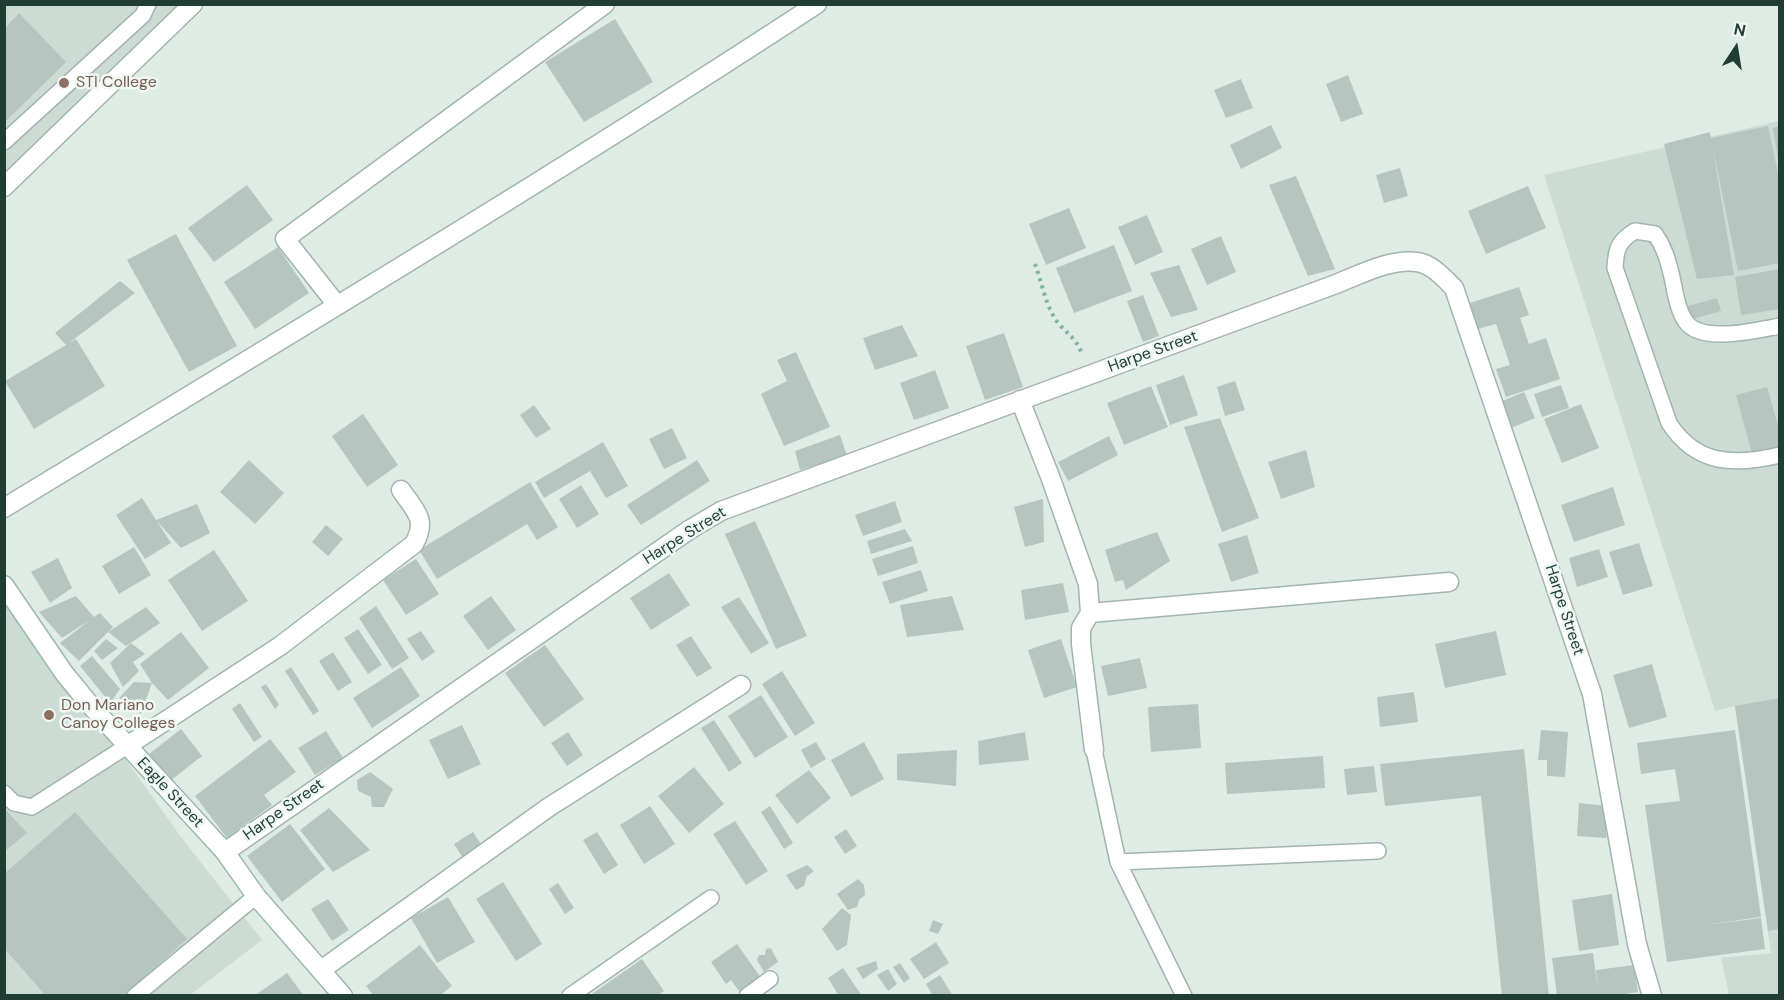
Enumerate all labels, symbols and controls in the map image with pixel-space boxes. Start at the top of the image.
north arrow [1706,18,1766,78]
text: N [1732,18,1748,41]
place label: STI College [76,73,157,93]
marker: STI College [57,76,71,90]
street label: Harpe Street [1105,327,1201,377]
street label: Harpe Street [640,503,730,569]
street label: Harpe Street [1540,562,1588,658]
place label: Don Mariano Canoy Colleges [61,696,175,734]
marker: Don Mariano Canoy Colleges [42,708,56,722]
street label: Eagle Street [133,754,207,832]
street label: Harpe Street [240,775,328,845]

